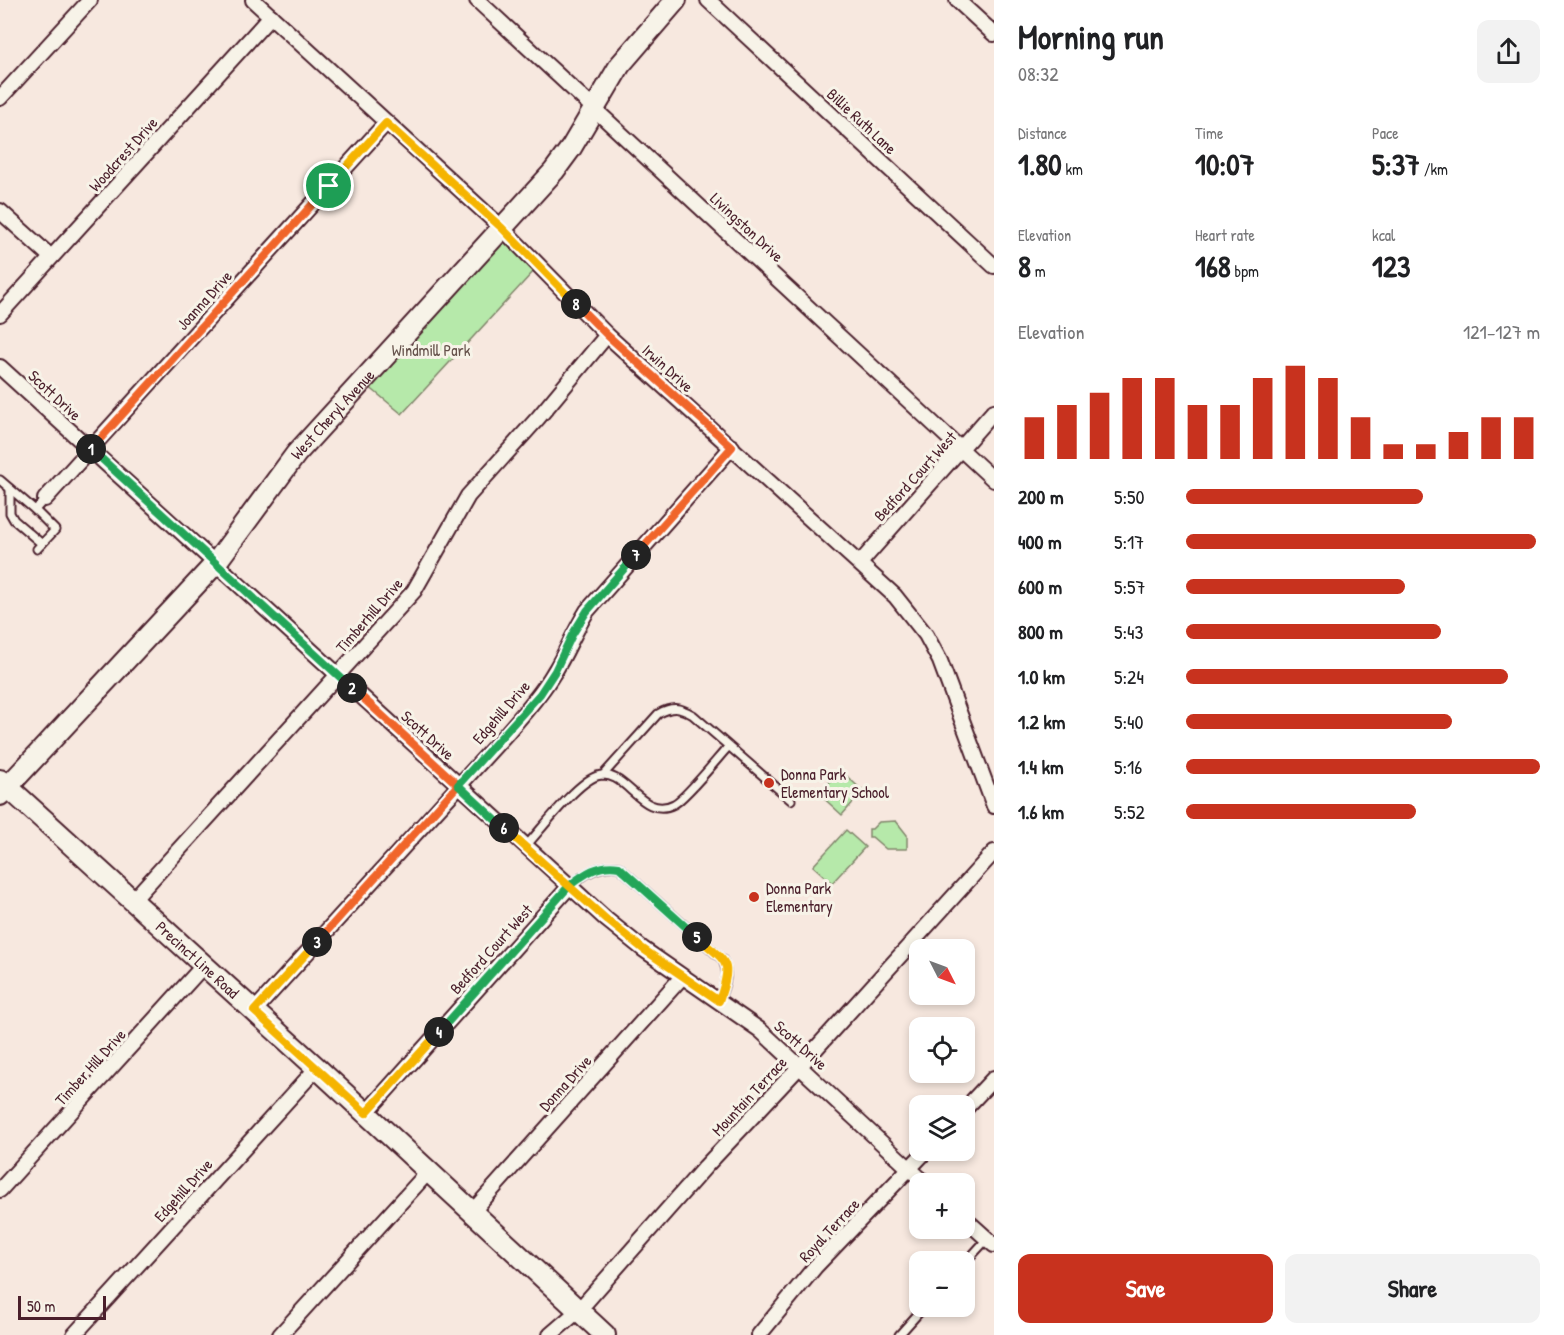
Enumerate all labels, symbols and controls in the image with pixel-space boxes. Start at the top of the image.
text: Morning run [1018,15,1164,59]
button: share [1477,20,1540,83]
text: 08:32 [1018,60,1059,87]
street label: Billie Ruth Lane [822,83,902,159]
street label: Woodcrest Drive [84,112,163,196]
text: Distance [1018,122,1067,144]
text: Time [1195,122,1223,144]
text: Pace [1372,122,1399,144]
text: 1.80 [1018,144,1062,184]
text: 10:07 [1195,144,1255,184]
text: 5:37 [1372,144,1420,184]
text: km [1062,158,1083,180]
text: /km [1420,158,1448,180]
pin [303,160,354,211]
icon: arrive [312,169,345,202]
street label: Livingston Drive [705,187,789,267]
text: Elevation [1018,224,1071,246]
text: Heart rate [1195,224,1255,246]
text: kcal [1372,224,1395,246]
text: 8 [1018,246,1031,286]
text: 168 [1195,246,1231,286]
text: 123 [1372,246,1410,286]
text: m [1031,260,1046,282]
text: bpm [1231,260,1259,282]
street label: Joanna Drive [171,265,237,335]
pin: 8 [561,289,591,319]
text: 8 [573,293,579,315]
text: Elevation [1018,318,1084,345]
text: 121–127 m [1463,318,1540,345]
park label: Windmill Park [392,339,471,361]
street label: Irwin Drive [638,339,699,397]
street label: West Cheryl Avenue [285,364,380,464]
street label: Scott Drive [24,365,87,426]
street label: Bedford Court West [869,426,962,526]
pin: 1 [76,434,106,464]
text: 1 [88,438,94,460]
text: 200 m [1018,483,1063,510]
text: 5:50 [1114,483,1145,510]
text: 400 m [1018,528,1062,555]
text: 5:17 [1114,528,1144,555]
pin: 7 [621,540,651,570]
text: 7 [632,544,640,566]
street label: Timberhill Drive [330,573,408,657]
text: 600 m [1018,573,1062,600]
text: 5:57 [1114,573,1145,600]
text: 800 m [1018,618,1063,645]
text: 5:43 [1114,618,1144,645]
text: 1.0 km [1018,663,1065,690]
text: 5:24 [1114,663,1144,690]
pin: 2 [337,673,367,703]
street label: Edgehill Drive [467,675,535,749]
text: 2 [348,677,356,699]
street label: Scott Drive [397,705,460,765]
text: 1.2 km [1018,708,1065,735]
text: 5:40 [1114,708,1144,735]
text: 1.4 km [1018,753,1064,780]
text: 5:16 [1114,753,1142,780]
place label: Donna Park Elementary School [781,763,890,803]
marker: Donna Park Elementary School [762,776,776,790]
text: 1.6 km [1018,798,1064,825]
text: 5:52 [1114,798,1145,825]
pin: 6 [489,813,519,843]
text: 6 [501,817,507,839]
place label: Donna Park Elementary [766,877,833,917]
marker: Donna Park Elementary [747,890,761,904]
street label: Bedford Court West [445,899,538,999]
street label: Precinct Line Road [151,916,244,1003]
pin: 5 [682,922,712,952]
text: 5 [694,926,700,948]
pin: 3 [302,927,332,957]
text: 3 [313,931,321,953]
north arrow [909,939,975,1005]
map controls [909,939,975,1317]
street label: Scott Drive [770,1015,833,1075]
pin: 4 [424,1017,454,1047]
button: locate [909,1017,975,1083]
text: 4 [436,1021,442,1043]
street label: Timber Hill Drive [50,1023,131,1110]
street label: Donna Drive [534,1050,597,1116]
street label: Mountain Terrace [707,1051,792,1140]
button: layers [909,1095,975,1161]
street label: Edgehill Drive [149,1153,218,1226]
button: + [909,1173,975,1239]
street label: Royal Terrace [794,1193,865,1267]
button: − [909,1251,975,1317]
button: Save [1018,1254,1273,1323]
button: Share [1285,1254,1540,1323]
scale bar [18,1293,106,1320]
text: 50 m [27,1295,56,1317]

